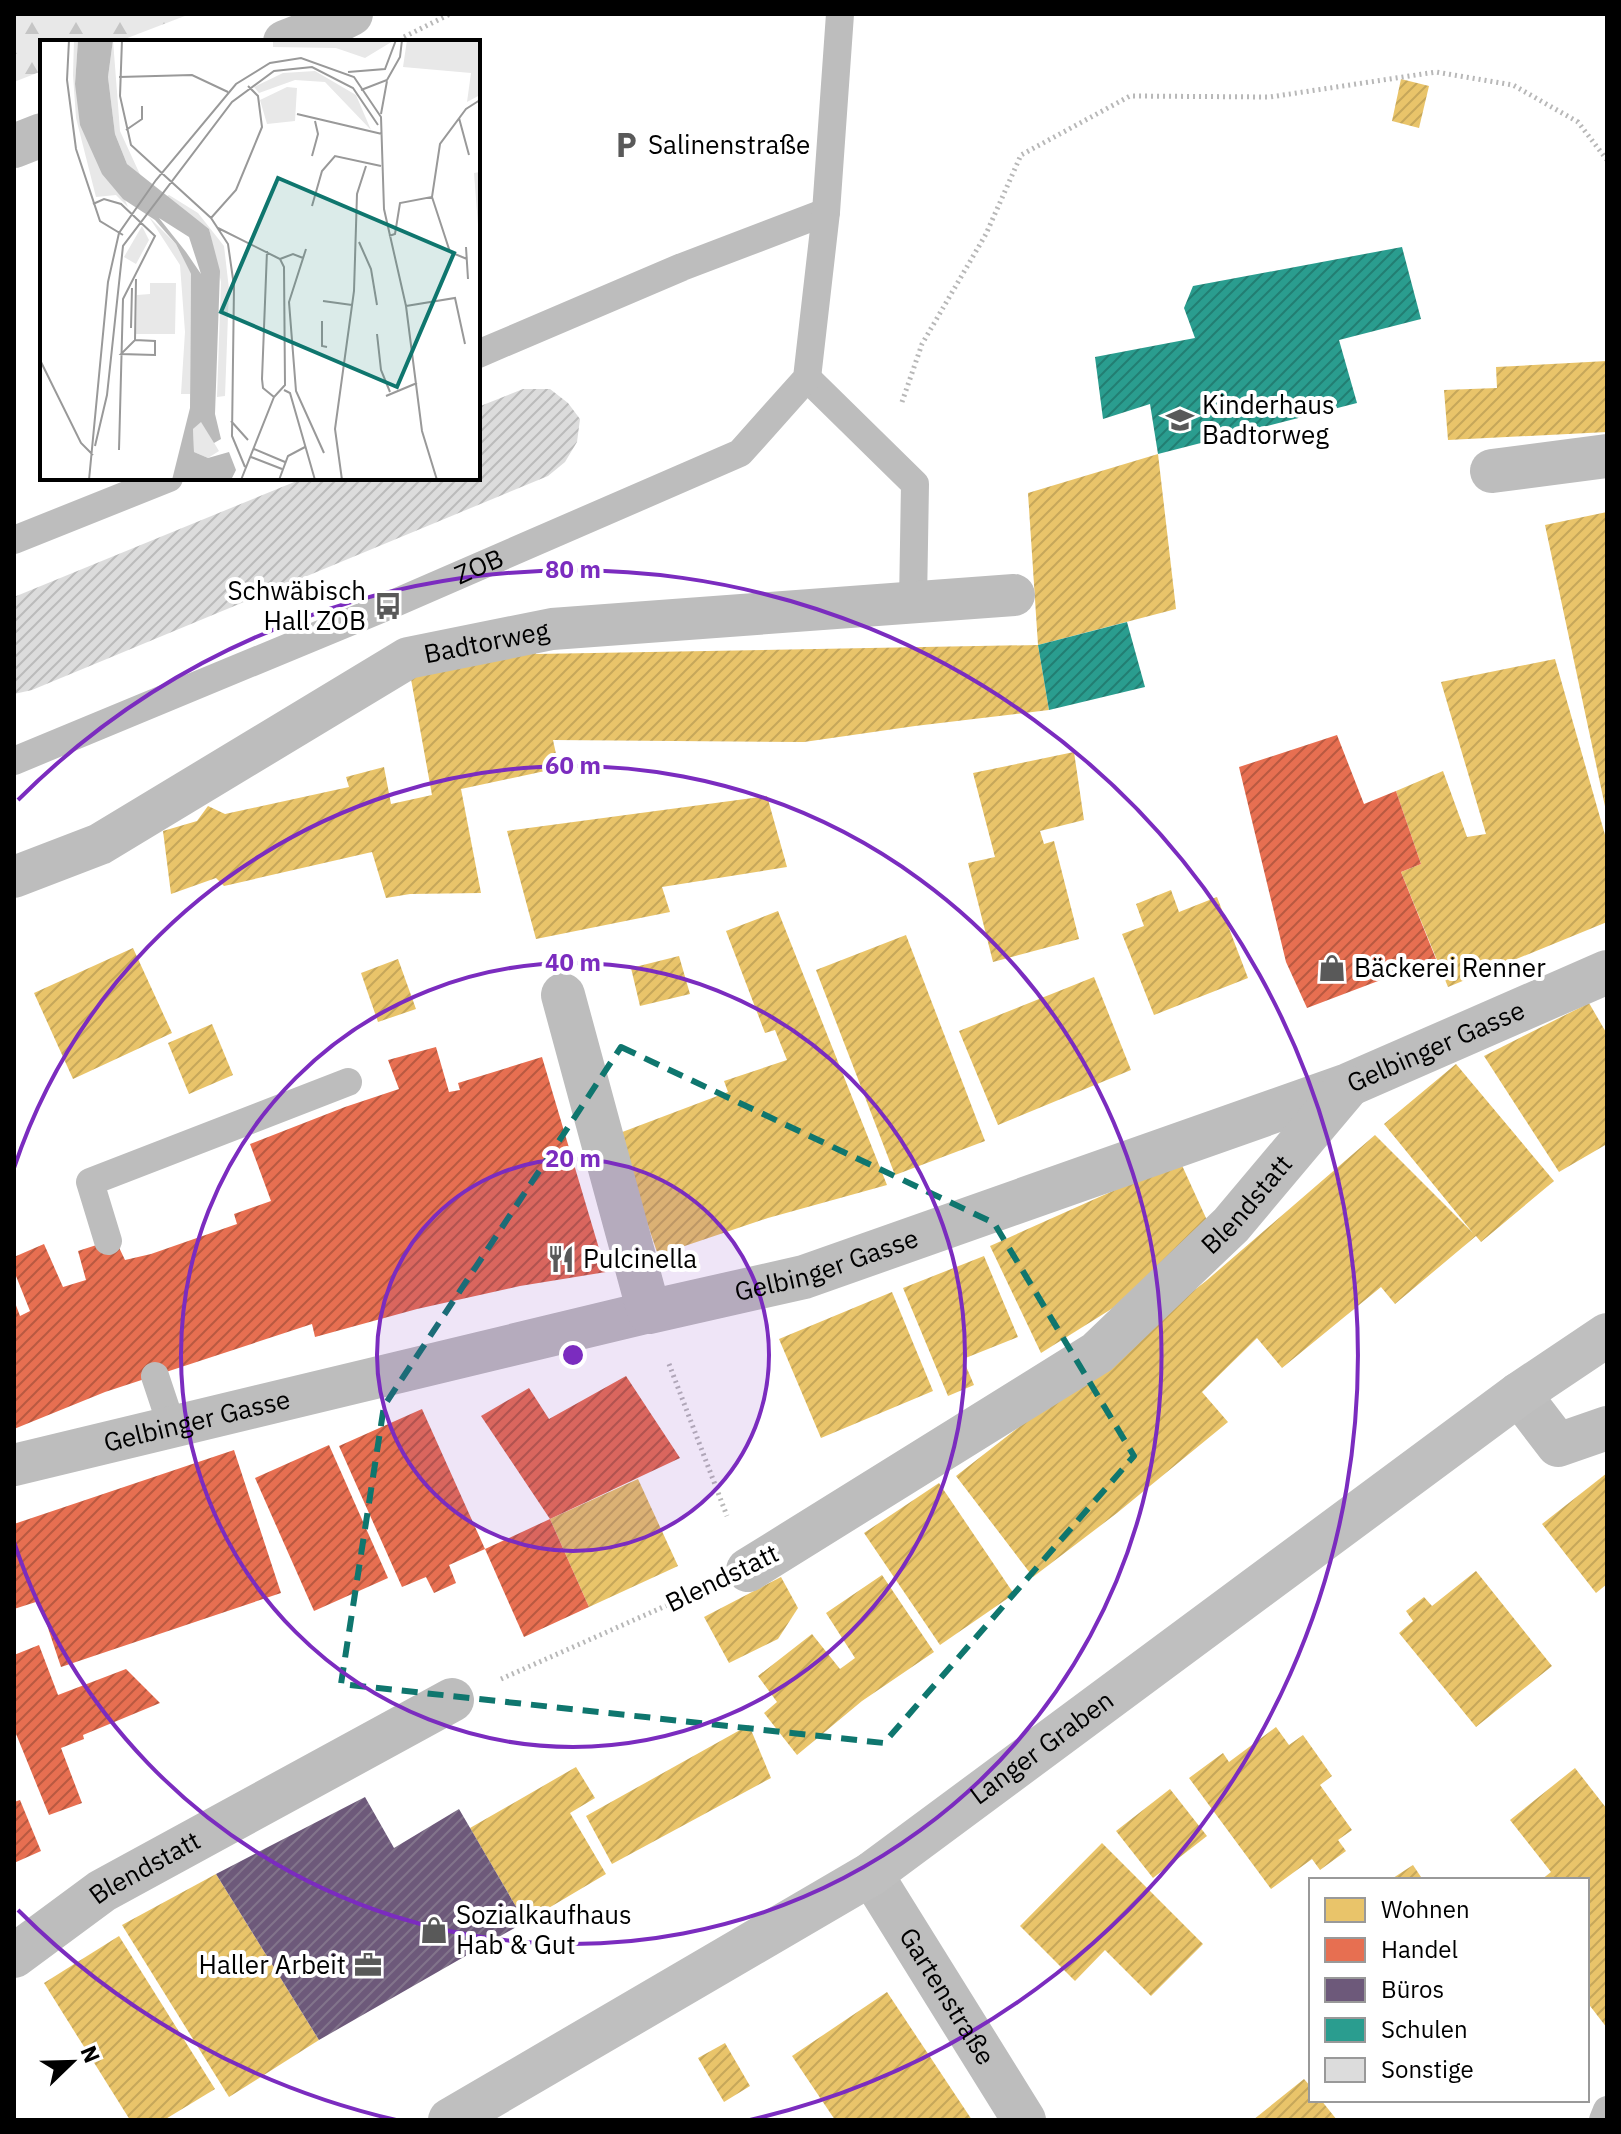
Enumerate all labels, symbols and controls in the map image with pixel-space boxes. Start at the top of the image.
inset map [40,40,480,480]
place label: Salinenstraße [648,127,810,161]
parking icon: Salinenstraße [611,130,641,160]
place label: Kinderhaus Badtorweg [1202,387,1335,451]
school or university icon: Kinderhaus Badtorweg [1165,405,1195,435]
street label: ZOB [449,540,508,591]
text: 80 m [545,553,601,585]
place label: Schwäbisch Hall ZOB [227,573,366,637]
bus stop icon: Schwäbisch Hall ZOB [373,591,403,621]
street label: Badtorweg [421,612,552,670]
text: 60 m [545,749,601,781]
text: 40 m [545,946,601,978]
place label: Bäckerei Renner [1354,950,1546,984]
shop icon: Bäckerei Renner [1317,953,1347,983]
street label: Gelbinger Gasse [1341,992,1530,1100]
text: 20 m [545,1142,601,1174]
street label: Blendstatt [1193,1147,1299,1261]
street label: Gelbinger Gasse [731,1220,923,1308]
place label: Pulcinella [583,1241,697,1275]
restaurant icon: Pulcinella [546,1244,576,1274]
centre of rings [559,1341,587,1369]
street label: Gelbinger Gasse [100,1381,293,1459]
street label: Blendstatt [659,1535,784,1619]
street label: Langer Graben [962,1682,1120,1811]
street label: Blendstatt [81,1823,206,1911]
legend [1309,1878,1589,2102]
text: Wohnen [1381,1893,1470,1925]
place label: Sozialkaufhaus Hab & Gut [456,1897,632,1961]
shop icon: Sozialkaufhaus Hab & Gut [419,1915,449,1945]
street label: Gartenstraße [892,1921,1003,2071]
text: Handel [1381,1933,1458,1965]
place label: Haller Arbeit [199,1947,346,1981]
office icon: Haller Arbeit [353,1950,383,1980]
text: Büros [1381,1973,1444,2005]
text: Schulen [1381,2013,1468,2045]
north arrow [32,2022,112,2102]
text: N [74,2041,107,2067]
text: Sonstige [1381,2053,1474,2085]

